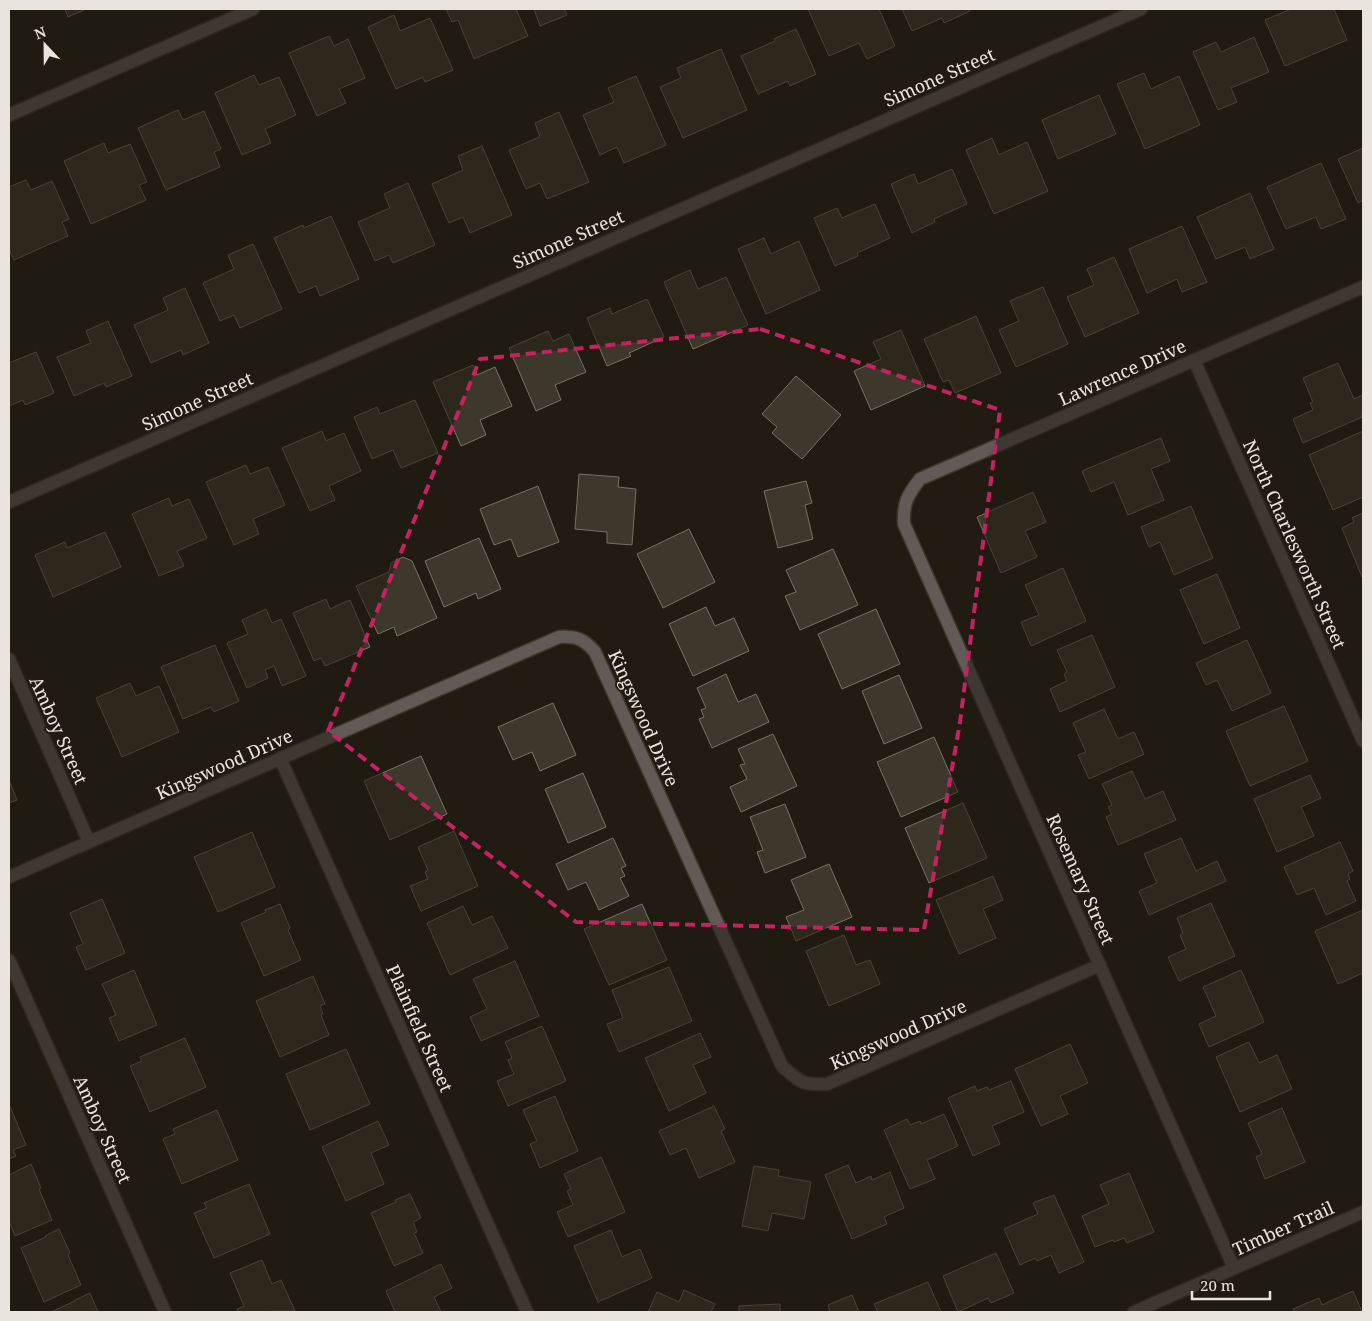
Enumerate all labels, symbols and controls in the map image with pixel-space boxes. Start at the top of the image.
north arrow [20,20,70,70]
text: N [31,22,49,43]
street label: Simone Street [880,42,998,112]
street label: Simone Street [509,204,627,274]
street label: Lawrence Drive [1054,333,1190,411]
street label: Simone Street [138,366,256,436]
street label: North Charlesworth Street [1238,436,1352,652]
street label: Kingswood Drive [603,646,685,790]
street label: Amboy Street [24,672,94,788]
street label: Kingswood Drive [152,723,296,805]
street label: Rosemary Street [1041,810,1121,948]
street label: Plainfield Street [381,961,459,1095]
street label: Kingswood Drive [826,993,970,1075]
street label: Amboy Street [68,1071,138,1187]
street label: Timber Trail [1229,1195,1338,1261]
scale bar [1192,1268,1270,1300]
text: 20 m [1200,1275,1235,1295]

